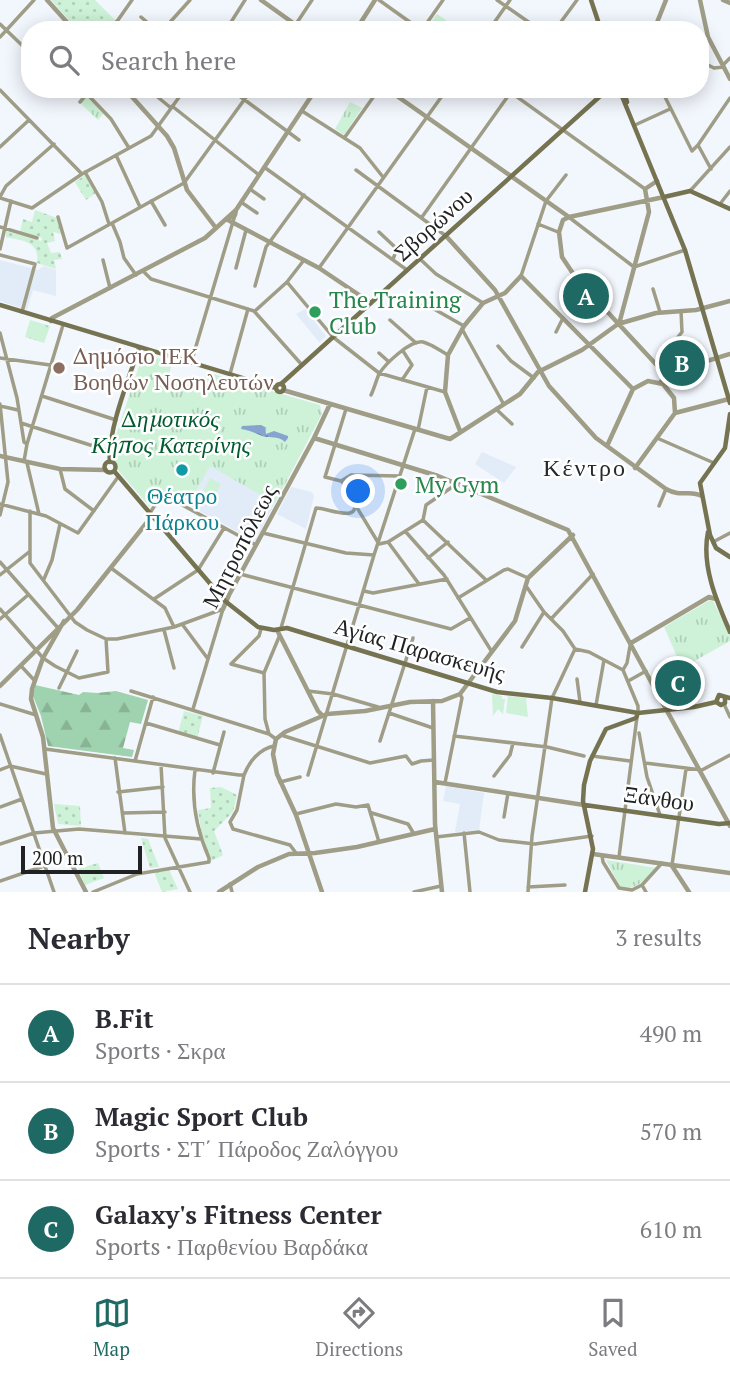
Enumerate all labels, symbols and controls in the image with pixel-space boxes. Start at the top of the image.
search box [21,21,709,98]
icon: search [45,41,83,79]
text: Search here [101,43,236,77]
street label: Σβορώνου [387,180,479,268]
pin: A [563,270,609,322]
place label: The Training Club [329,284,462,341]
marker: The Training Club [307,304,323,320]
pin: B [659,337,705,389]
place label: Δημόσιο ΙΕΚ Βοηθών Νοσηλευτών [73,340,274,397]
marker: Δημόσιο ΙΕΚ Βοηθών Νοσηλευτών [51,360,67,376]
park label: Δημοτικός Κήπος Κατερίνης [90,403,252,460]
district label: Κέντρο [543,451,627,483]
marker: Θέατρο Πάρκου [174,462,190,478]
place label: My Gym [415,469,500,500]
your location [341,474,375,508]
marker: My Gym [393,476,409,492]
street label: Μητροπόλεως [194,479,284,613]
place label: Θέατρο Πάρκου [145,480,219,537]
street label: Αγίας Παρασκευής [331,610,509,688]
pin: C [655,657,701,709]
street label: Ξάνθου [622,778,696,818]
scale bar [21,843,142,875]
text: 200 m [32,845,83,870]
text: Nearby [28,918,130,958]
text: 3 results [615,922,702,953]
text: B.Fit [95,1001,154,1035]
text: A [43,1018,59,1049]
text: 490 m [640,1018,702,1049]
text: Sports · Σκρα [95,1035,226,1066]
text: Magic Sport Club [95,1099,308,1133]
text: B [44,1116,58,1147]
text: 570 m [640,1116,702,1147]
text: Sports · ΣΤ΄ Πάροδος Ζαλόγγου [95,1133,398,1164]
text: Galaxy's Fitness Center [95,1197,382,1231]
text: C [44,1214,59,1245]
text: 610 m [640,1214,702,1245]
text: Sports · Παρθενίου Βαρδάκα [95,1231,368,1262]
tab: Map [93,1294,131,1361]
tab: Directions [316,1294,403,1361]
tab: Saved [588,1294,637,1361]

